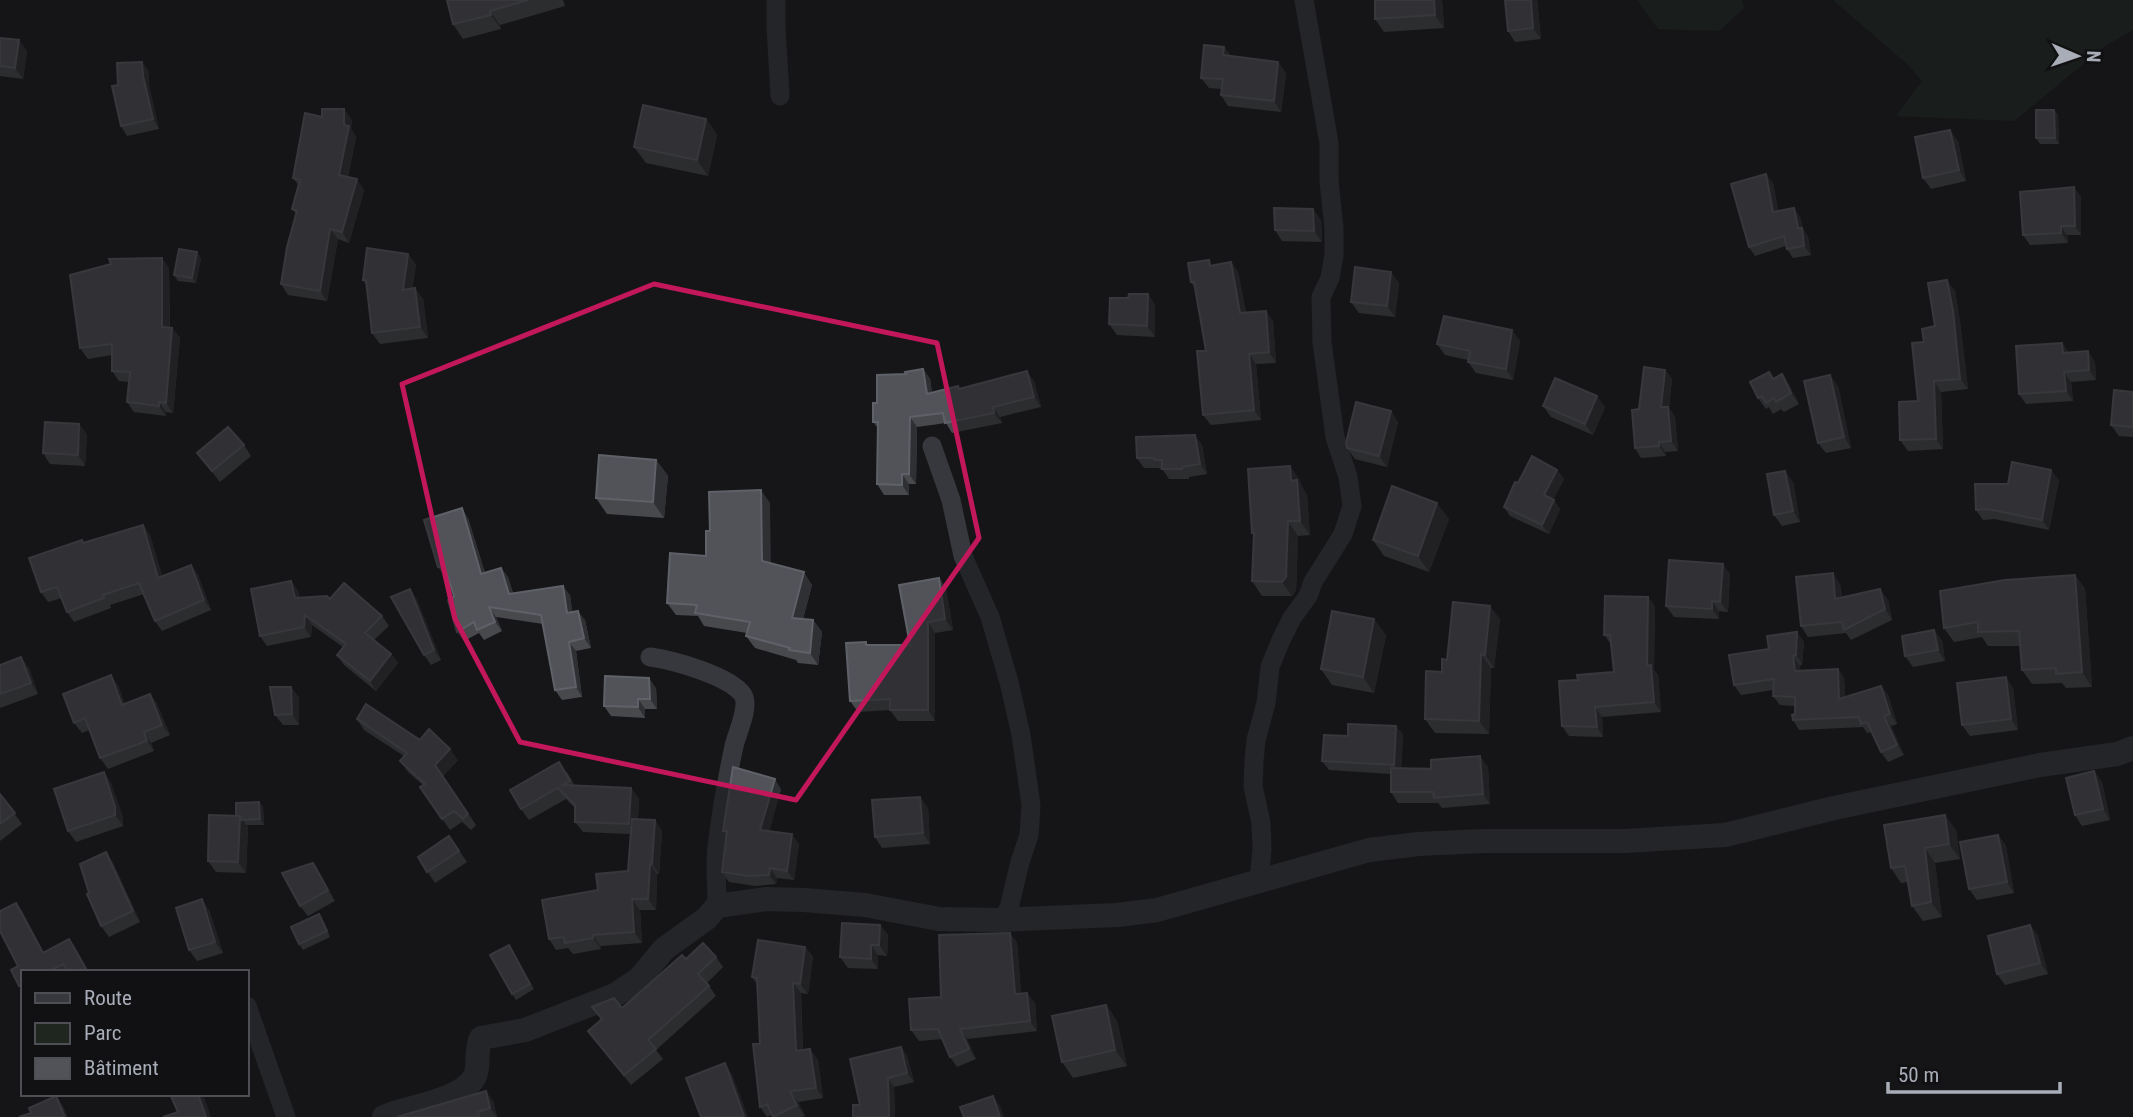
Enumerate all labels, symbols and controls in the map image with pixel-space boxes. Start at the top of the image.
north arrow [2042,21,2112,91]
text: N [2082,50,2105,63]
legend [21,970,248,1096]
text: Route [84,986,132,1010]
text: Parc [84,1021,122,1045]
scale bar [1888,1050,2060,1094]
text: Bâtiment [84,1056,159,1080]
text: 50 m [1898,1063,1939,1087]

